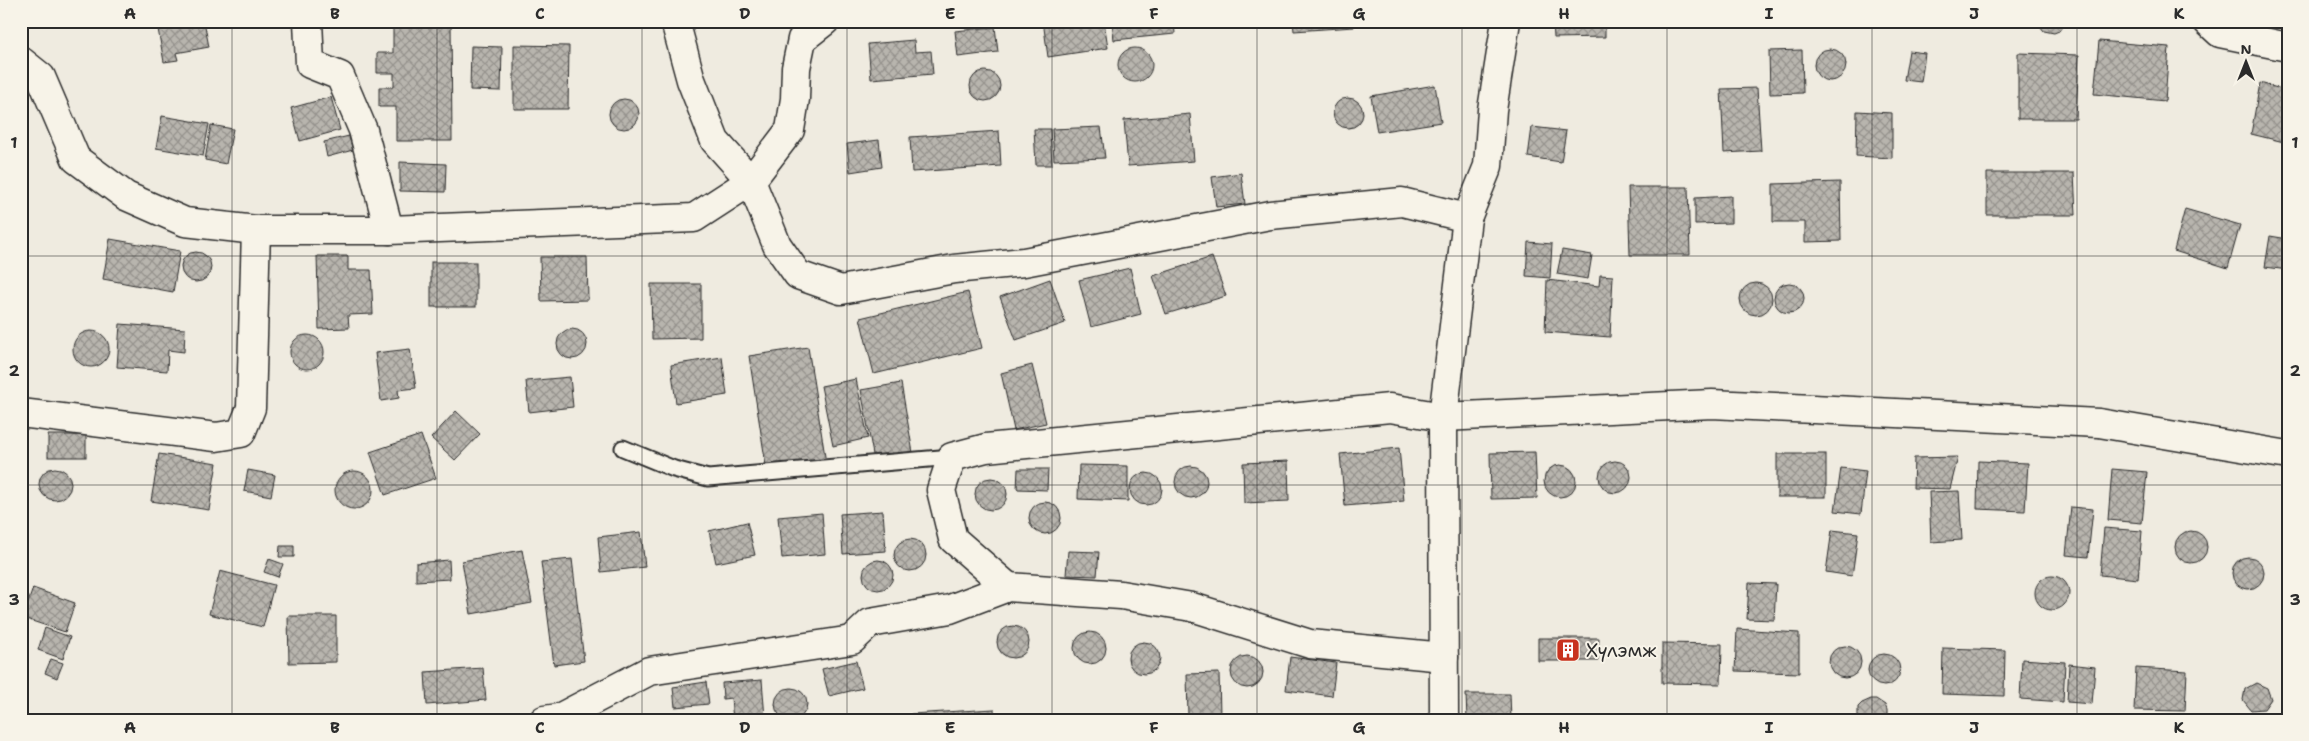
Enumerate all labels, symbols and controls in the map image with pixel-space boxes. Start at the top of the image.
text: A [124,3,136,24]
text: B [330,3,340,24]
text: C [535,3,545,24]
text: D [739,3,751,24]
text: E [945,3,955,24]
text: F [1149,3,1159,24]
text: G [1353,3,1366,24]
text: H [1558,3,1570,24]
text: I [1765,3,1774,24]
text: J [1969,3,1979,24]
text: K [2174,3,2185,24]
north arrow [2222,38,2272,88]
text: N [2240,40,2252,58]
text: 1 [10,132,18,153]
text: 1 [2291,132,2299,153]
text: 2 [8,360,20,381]
text: 2 [2289,360,2301,381]
text: 3 [8,589,20,610]
text: 3 [2289,589,2301,610]
building icon: Хүлэмж [1555,637,1581,663]
place label: Хүлэмж [1586,638,1656,663]
text: A [124,717,136,738]
text: B [330,717,340,738]
text: C [535,717,545,738]
text: D [739,717,751,738]
text: E [945,717,955,738]
text: F [1149,717,1159,738]
text: G [1353,717,1366,738]
text: H [1558,717,1570,738]
text: I [1765,717,1774,738]
text: J [1969,717,1979,738]
text: K [2174,717,2185,738]

